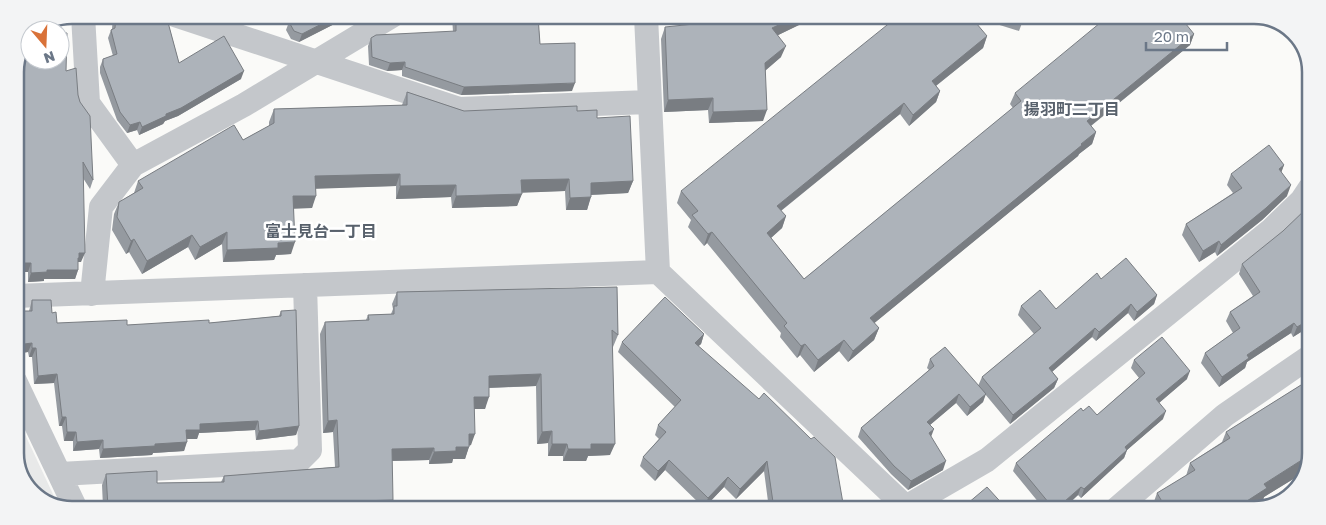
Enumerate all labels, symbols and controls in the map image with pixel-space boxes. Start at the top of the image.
north arrow [20,20,70,70]
scale bar [1146,20,1227,52]
text: 20 m [1154,27,1189,45]
text: N [42,48,57,68]
district label: 揚羽町二丁目 [1024,99,1120,119]
district label: 富士見台一丁目 [265,221,377,241]

